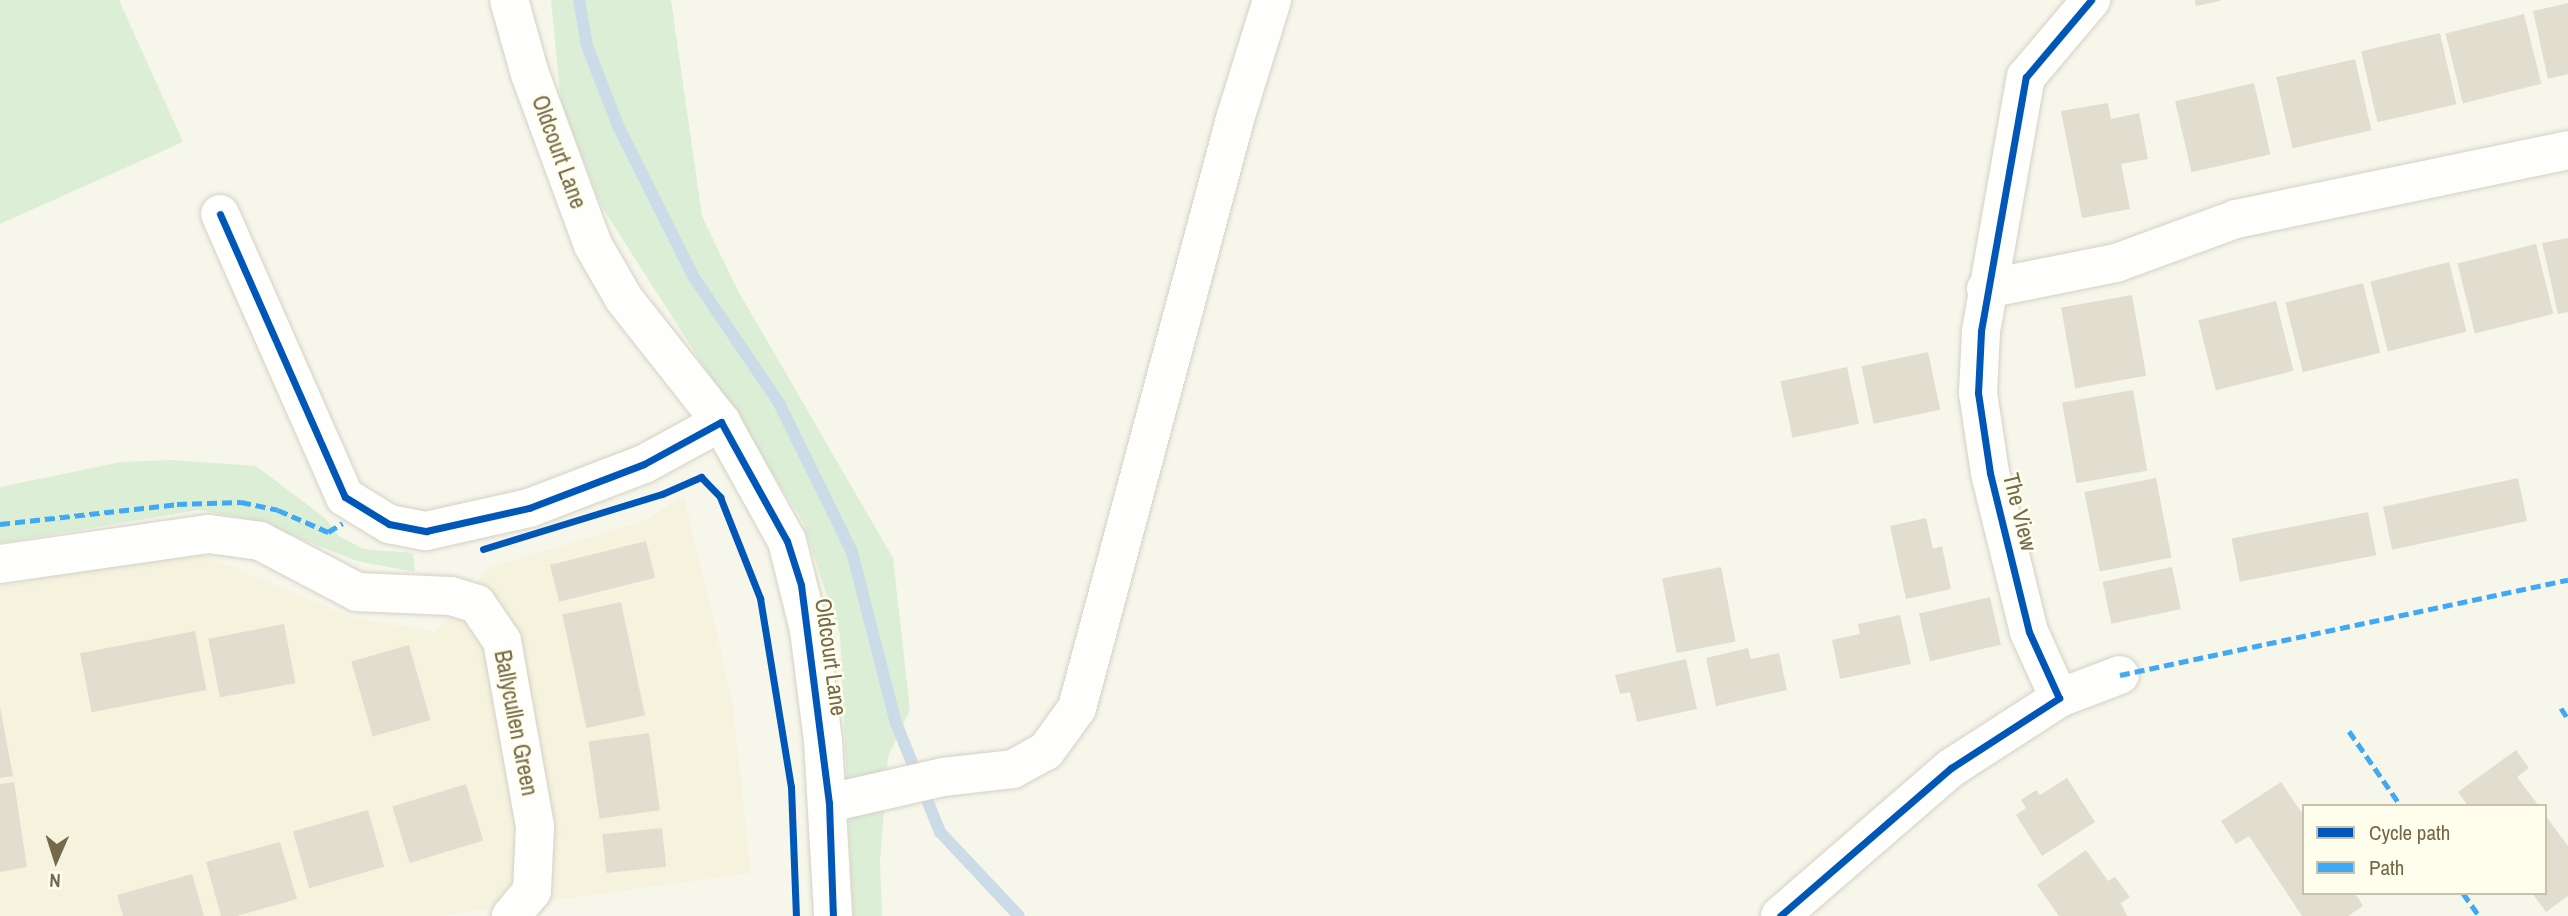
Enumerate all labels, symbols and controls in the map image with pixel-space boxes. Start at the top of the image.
street label: Oldcourt Lane [526,92,592,212]
street label: The View [1997,470,2043,554]
street label: Oldcourt Lane [809,596,853,718]
street label: Ballycullen Green [488,648,544,798]
legend [2302,804,2547,895]
text: Cycle path [2369,818,2450,847]
north arrow [21,825,91,895]
text: Path [2369,853,2404,882]
text: N [49,868,61,894]

